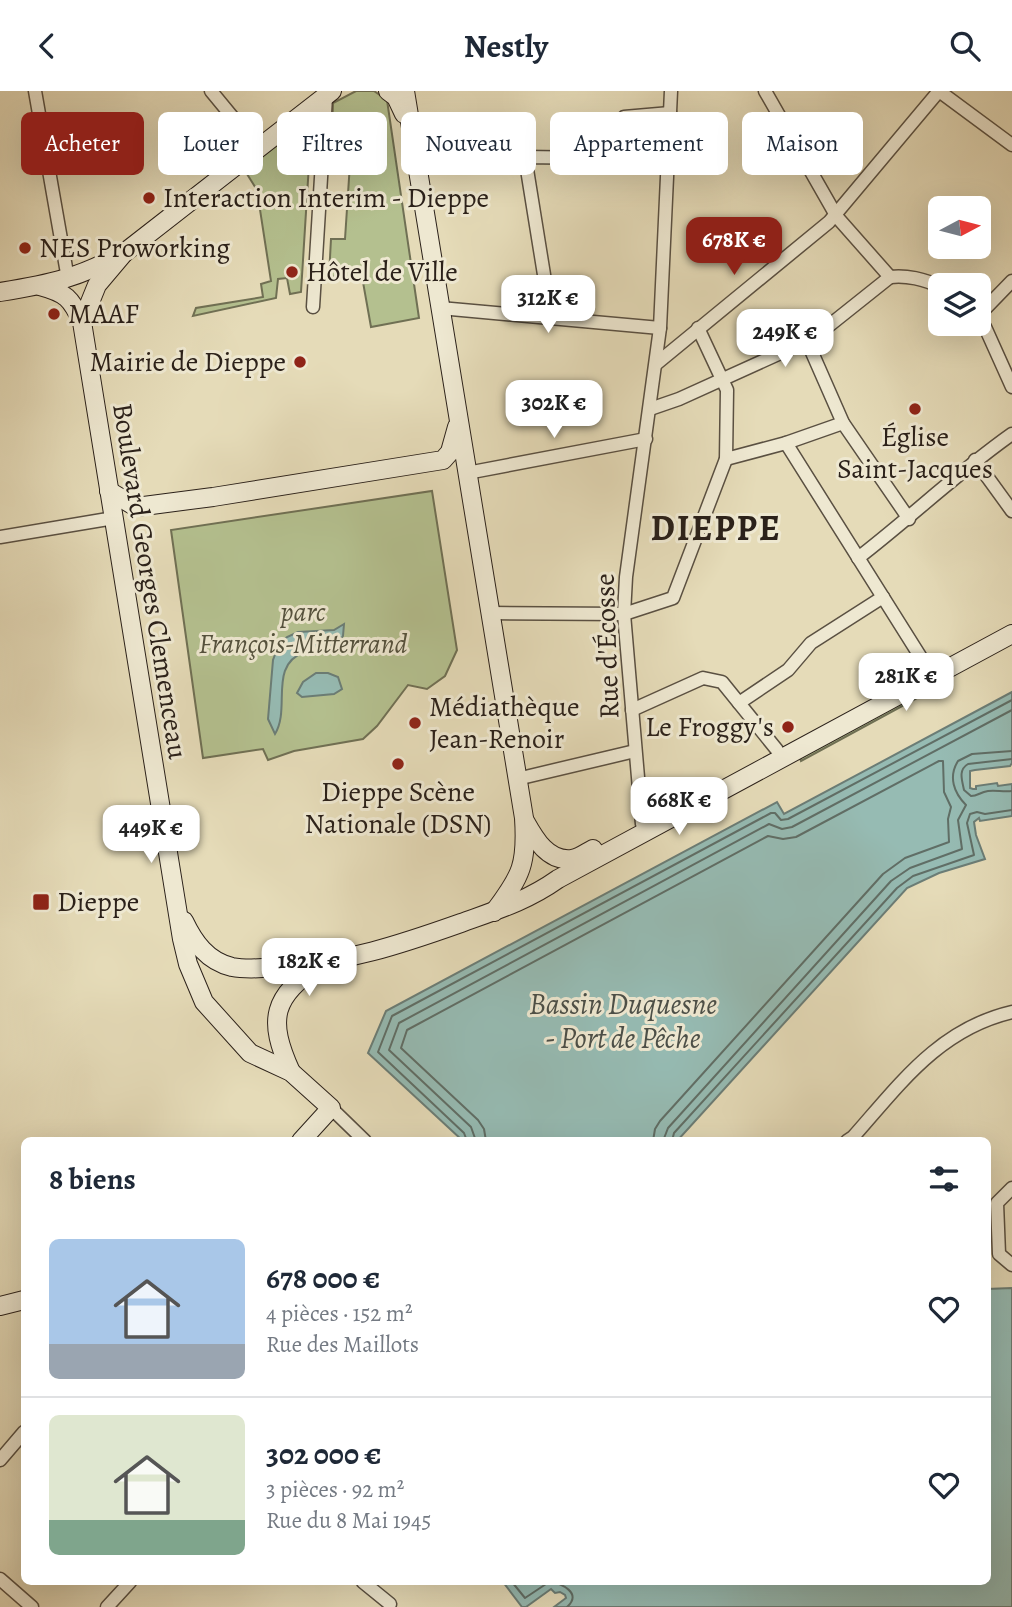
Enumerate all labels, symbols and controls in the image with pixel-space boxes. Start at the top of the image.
text: Nestly [464,24,548,68]
icon: back [28,27,66,65]
icon: search [946,27,984,65]
chip: Acheter [21,112,144,175]
chip: Louer [158,112,263,175]
chip: Filtres [277,112,387,175]
chip: Nouveau [401,112,536,175]
chip: Appartement [550,112,728,175]
chip: Maison [742,112,863,175]
place label: Interaction Interim - Dieppe [163,179,489,217]
marker: Interaction Interim - Dieppe [141,190,157,206]
north arrow [928,196,990,259]
map controls [928,196,991,336]
pin: 678K € [677,218,791,277]
text: 678K € [702,224,766,255]
place label: NES Proworking [39,229,230,267]
marker: NES Proworking [17,240,33,256]
place label: Hôtel de Ville [306,253,458,291]
marker: Hôtel de Ville [284,264,300,280]
button: layers [928,273,991,336]
pin: 312K € [491,275,605,335]
text: 312K € [517,282,579,313]
place label: MAAF [68,295,139,333]
marker: MAAF [46,306,62,322]
pin: 249K € [728,309,842,369]
text: 249K € [753,316,817,347]
place label: Mairie de Dieppe [90,343,286,381]
marker: Mairie de Dieppe [292,354,308,370]
pin: 302K € [497,381,611,440]
text: 302K € [522,387,586,418]
street label: Boulevard Georges Clemenceau [103,400,197,763]
marker: Église Saint-Jacques [907,401,923,417]
place label: Église Saint-Jacques [837,418,993,488]
district label: DIEPPE [650,504,782,552]
street label: Rue d'Écosse [585,572,629,720]
park label: parc François-Mitterrand [198,593,408,663]
pin: 281K € [849,653,963,713]
text: 281K € [875,660,937,691]
place label: Médiathèque Jean-Renoir [429,688,580,758]
place label: Le Froggy's [645,708,774,746]
marker: Médiathèque Jean-Renoir [407,715,423,731]
marker: Le Froggy's [780,719,796,735]
marker: Dieppe Scène Nationale (DSN) [390,756,406,772]
place label: Dieppe Scène Nationale (DSN) [304,773,492,843]
pin: 668K € [622,777,736,837]
text: 668K € [647,784,711,815]
pin: 449K € [94,805,208,865]
text: 449K € [119,812,183,843]
place label: Dieppe [57,883,139,921]
marker: Dieppe [31,892,51,912]
pin: 182K € [252,939,366,998]
text: 182K € [278,945,340,976]
water label: Bassin Duquesne - Port de Pêche [529,984,717,1058]
text: 8 biens [49,1159,136,1199]
icon: filters [925,1160,963,1198]
text: 678 000 € [266,1258,380,1298]
icon: home [105,1267,189,1351]
icon: heart [925,1290,963,1328]
text: 4 pièces · 152 m² [266,1298,412,1329]
text: Rue des Maillots [266,1329,419,1360]
text: 302 000 € [266,1434,381,1474]
icon: home [105,1443,189,1527]
icon: heart [925,1466,963,1504]
text: 3 pièces · 92 m² [266,1474,404,1505]
text: Rue du 8 Mai 1945 [266,1505,431,1536]

